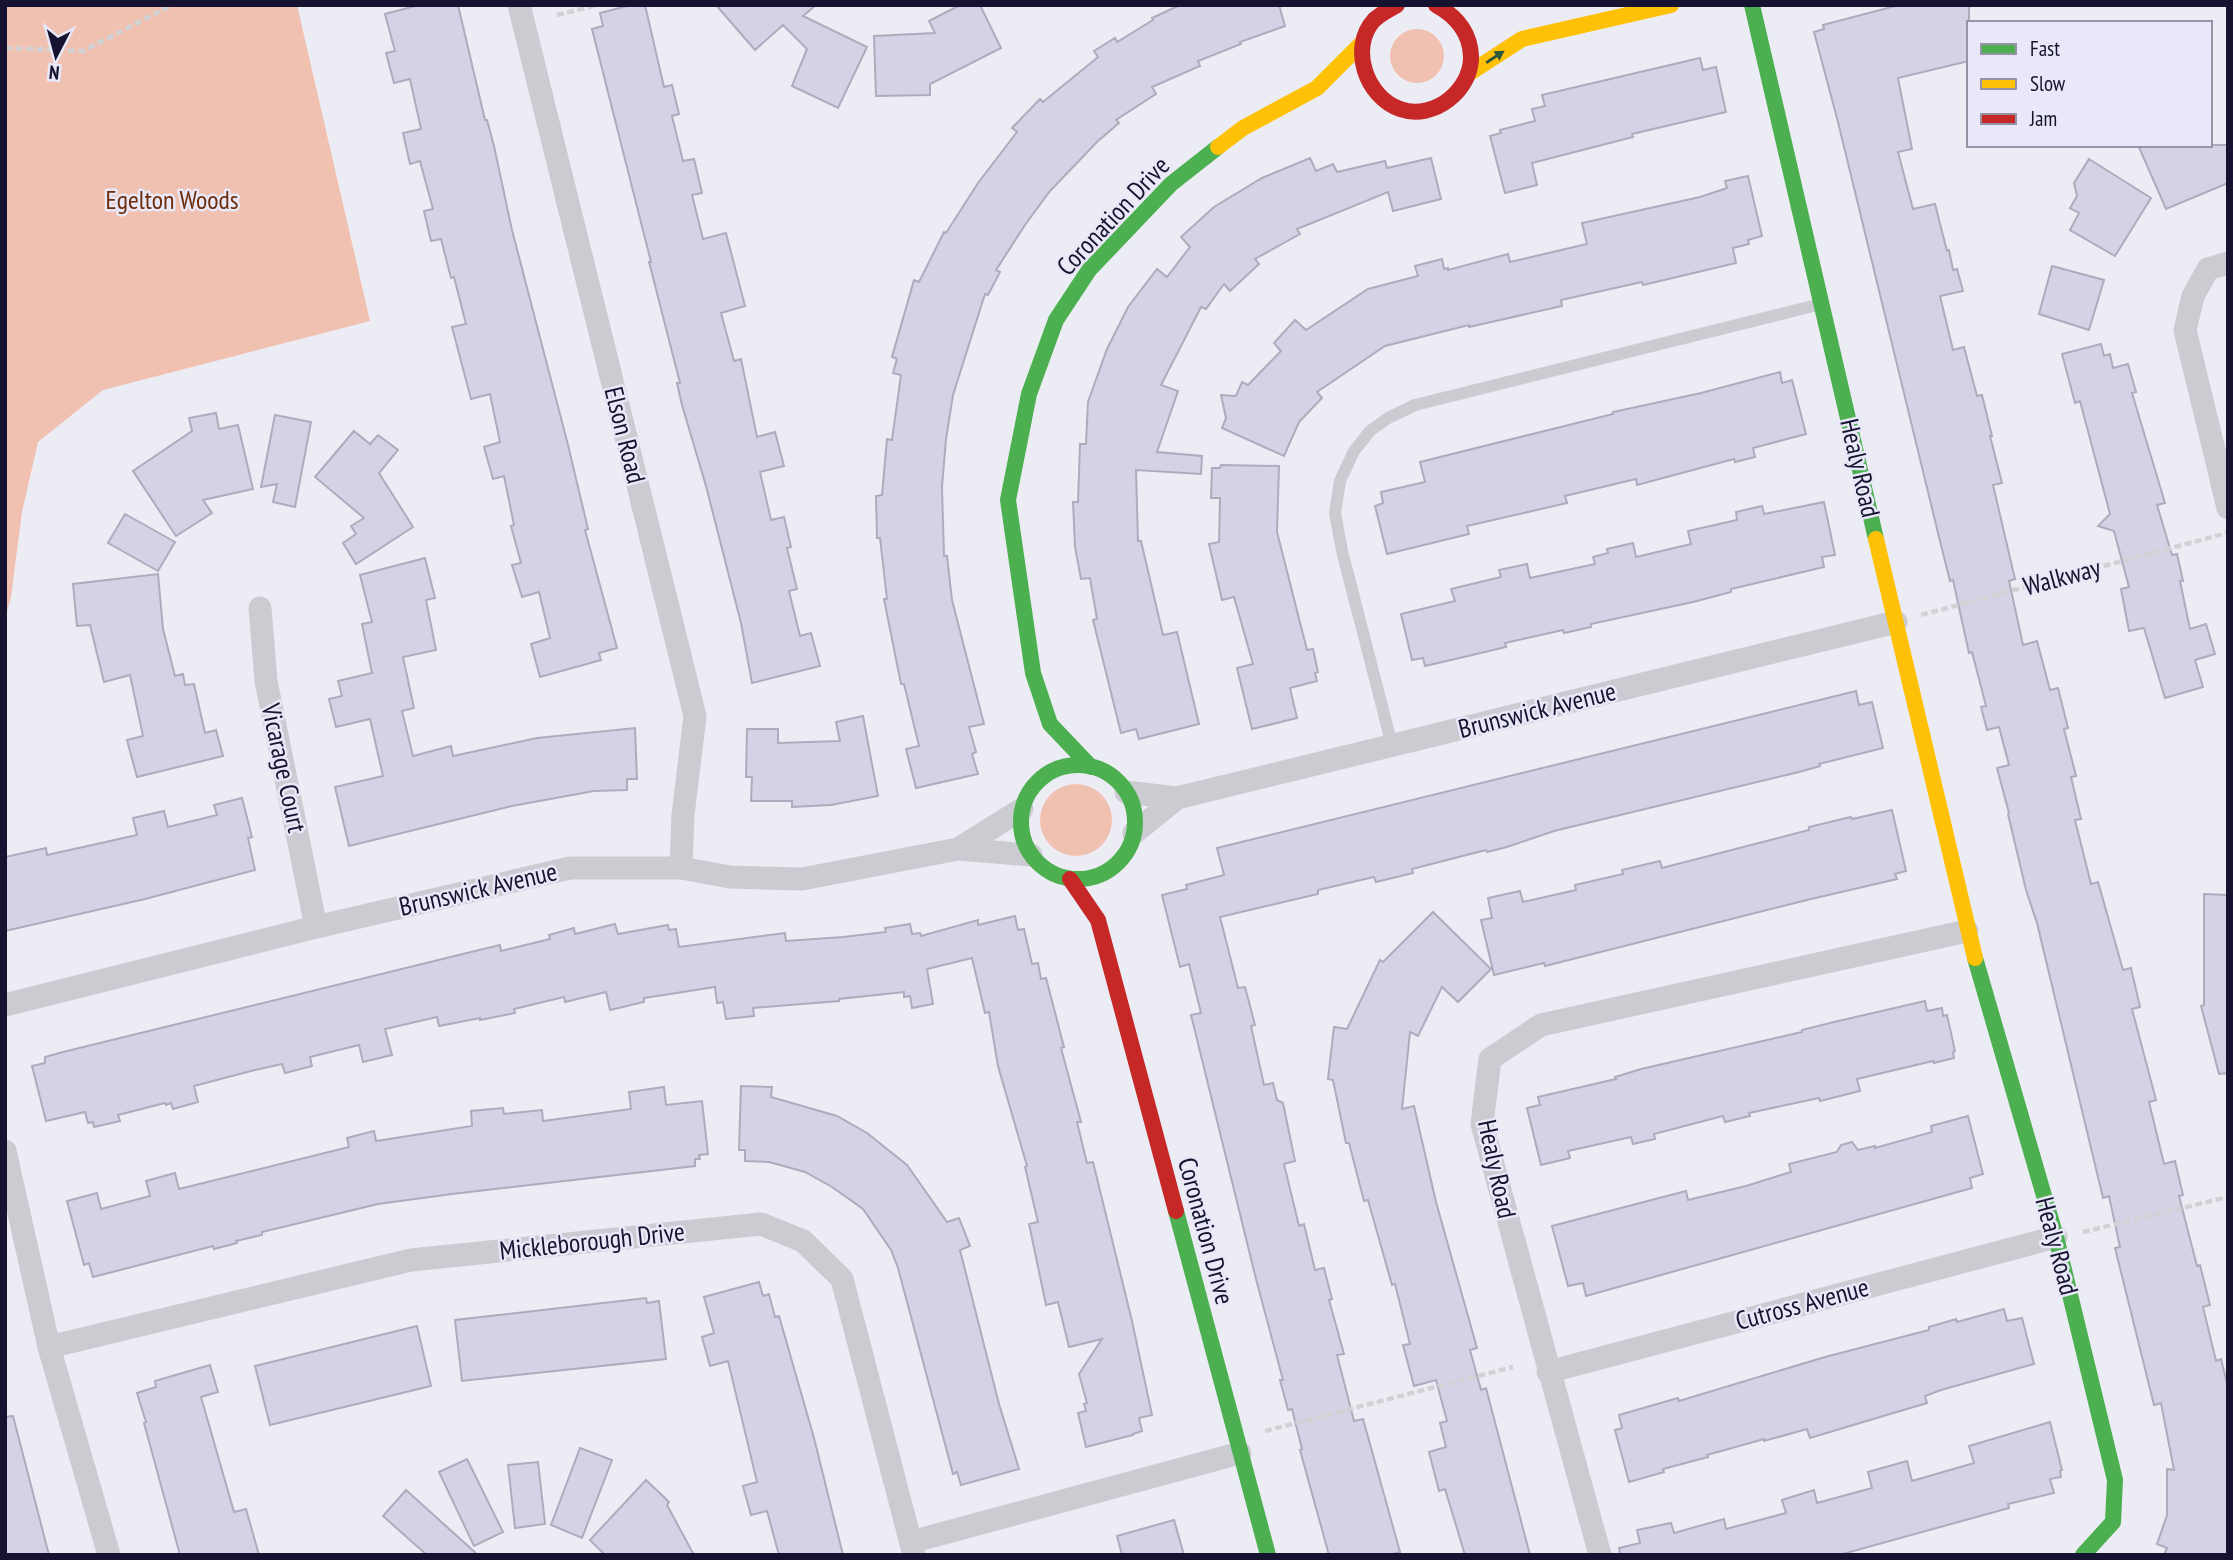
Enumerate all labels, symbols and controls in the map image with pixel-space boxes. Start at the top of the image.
north arrow [21,21,91,91]
legend [1967,21,2212,147]
text: Fast [2030,35,2060,62]
one-way arrow [1486,50,1504,64]
text: N [48,60,61,85]
text: Slow [2030,70,2066,97]
text: Jam [2029,105,2057,132]
street label: Coronation Drive [1049,149,1176,282]
park label: Egelton Woods [106,183,238,216]
street label: Elson Road [598,383,653,487]
street label: Healy Road [1833,415,1888,520]
street label: Walkway [2020,550,2104,603]
street label: Brunswick Avenue [1455,674,1619,745]
street label: Vicarage Court [255,699,314,835]
street label: Brunswick Avenue [396,854,560,923]
street label: Healy Road [1471,1117,1524,1221]
street label: Coronation Drive [1171,1154,1242,1308]
street label: Healy Road [2029,1193,2086,1298]
street label: Mickleborough Drive [498,1214,686,1267]
street label: Cutross Avenue [1732,1270,1872,1337]

